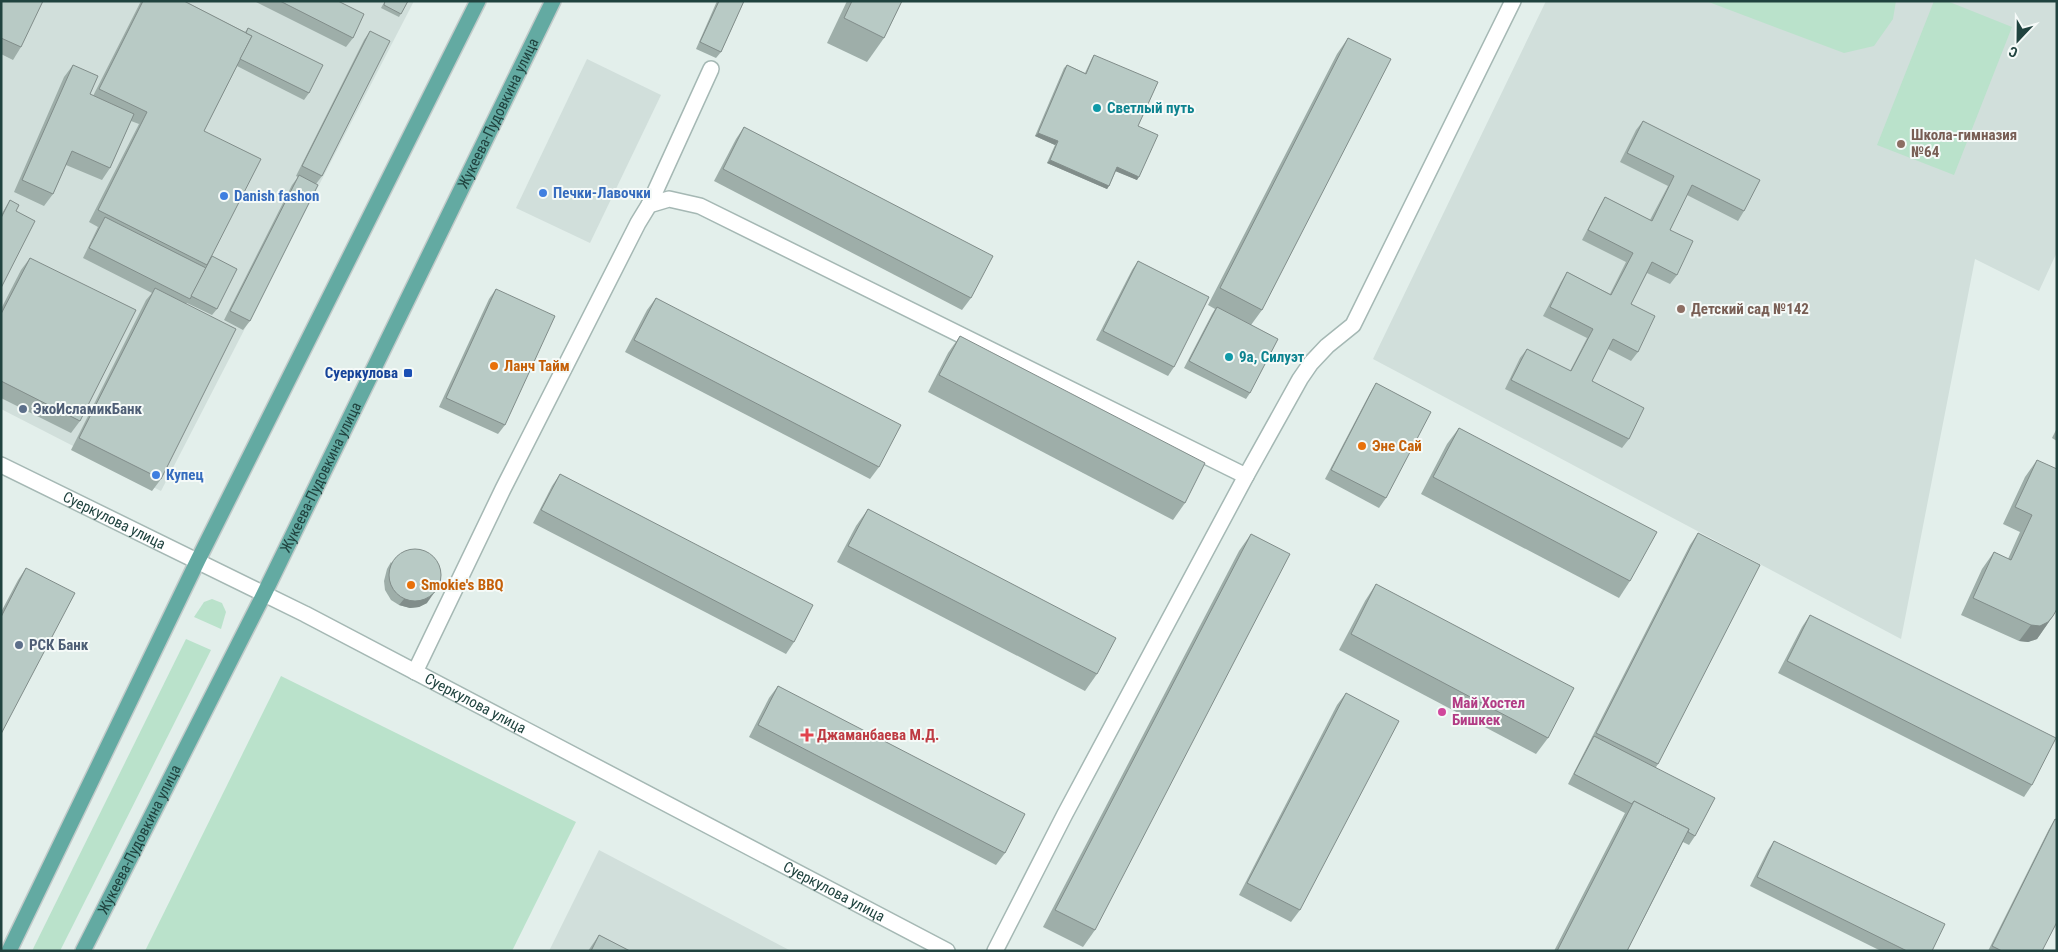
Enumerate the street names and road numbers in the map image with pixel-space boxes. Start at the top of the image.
street label: Жукеева-Пудовкина улица [454,35,543,192]
street label: Жукеева-Пудовкина улица [277,399,365,556]
street label: Суеркулова улица [60,488,168,553]
street label: Суеркулова улица [422,669,529,737]
street label: Жукеева-Пудовкина улица [94,762,185,917]
street label: Суеркулова улица [780,858,888,926]

